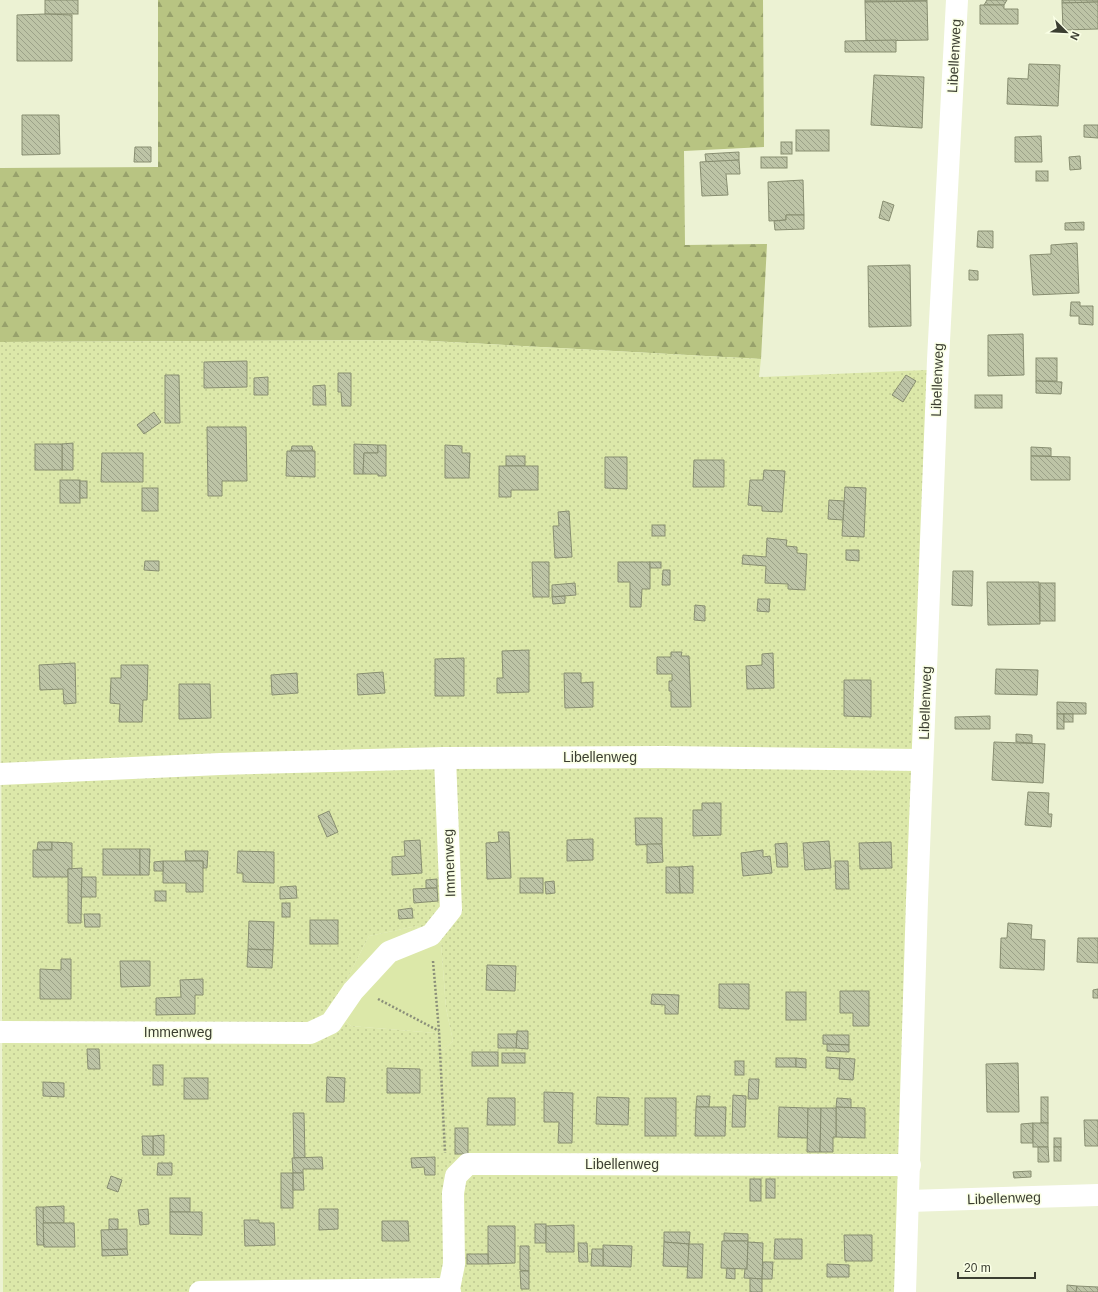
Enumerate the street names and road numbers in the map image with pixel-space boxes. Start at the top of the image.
street label: Libellenweg [944,19,964,93]
street label: Libellenweg [928,343,946,417]
street label: Libellenweg [916,666,934,740]
street label: Libellenweg [563,749,637,765]
street label: Immenweg [440,829,458,897]
street label: Immenweg [144,1024,212,1040]
street label: Libellenweg [585,1156,659,1172]
street label: Libellenweg [967,1189,1041,1207]

